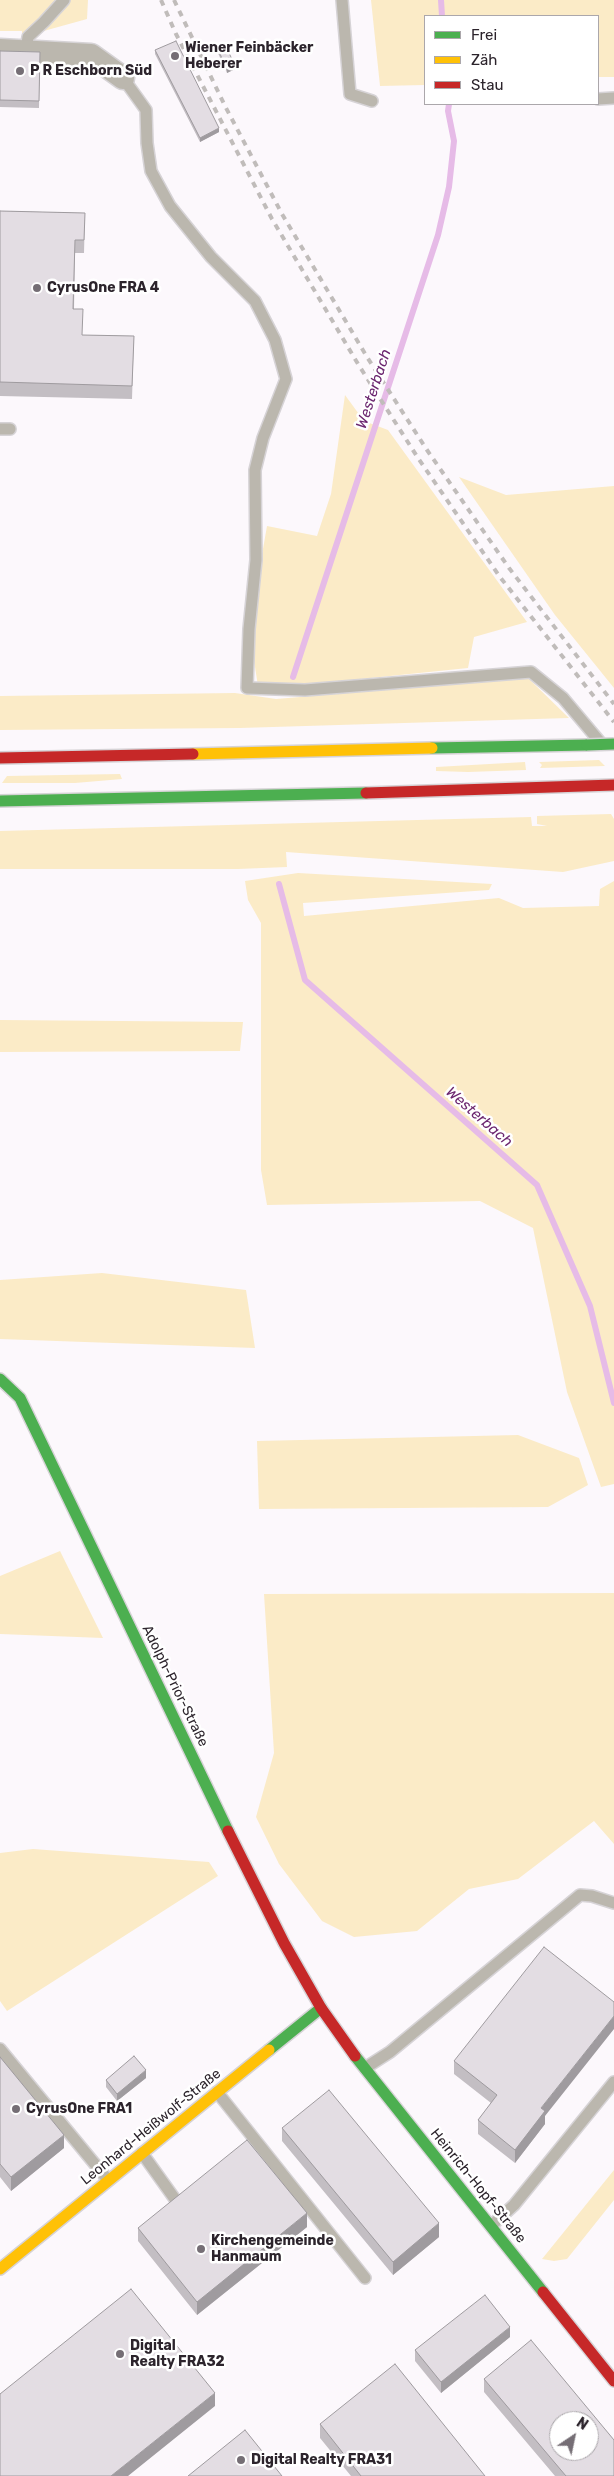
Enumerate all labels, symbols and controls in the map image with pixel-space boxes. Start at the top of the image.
legend [424,15,599,105]
text: Frei [471,26,497,44]
place label: Wiener Feinbäcker Heberer [185,40,313,72]
marker: Wiener Feinbäcker Heberer [169,50,181,62]
text: Zäh [471,51,497,69]
place label: P R Eschborn Süd [30,63,152,79]
marker: P R Eschborn Süd [14,65,26,77]
text: Stau [471,76,504,94]
place label: CyrusOne FRA 4 [47,280,159,296]
marker: CyrusOne FRA 4 [31,282,43,294]
water label: Westerbach [353,347,395,431]
water label: Westerbach [442,1083,516,1151]
street label: Adolph-Prior-Straße [138,1623,212,1749]
street label: Leonhard-Heißwolf-Straße [78,2065,224,2189]
place label: CyrusOne FRA1 [26,2101,132,2117]
marker: CyrusOne FRA1 [10,2103,22,2115]
street label: Heinrich-Hopf-Straße [427,2125,529,2247]
place label: Kirchengemeinde Hanmaum [211,2233,334,2266]
marker: Kirchengemeinde Hanmaum [195,2243,207,2255]
place label: Digital Realty FRA32 [130,2338,225,2370]
marker: Digital Realty FRA32 [114,2348,126,2360]
north arrow [549,2411,599,2461]
text: N [573,2414,591,2434]
place label: Digital Realty FRA31 [251,2452,392,2468]
marker: Digital Realty FRA31 [235,2454,247,2466]

